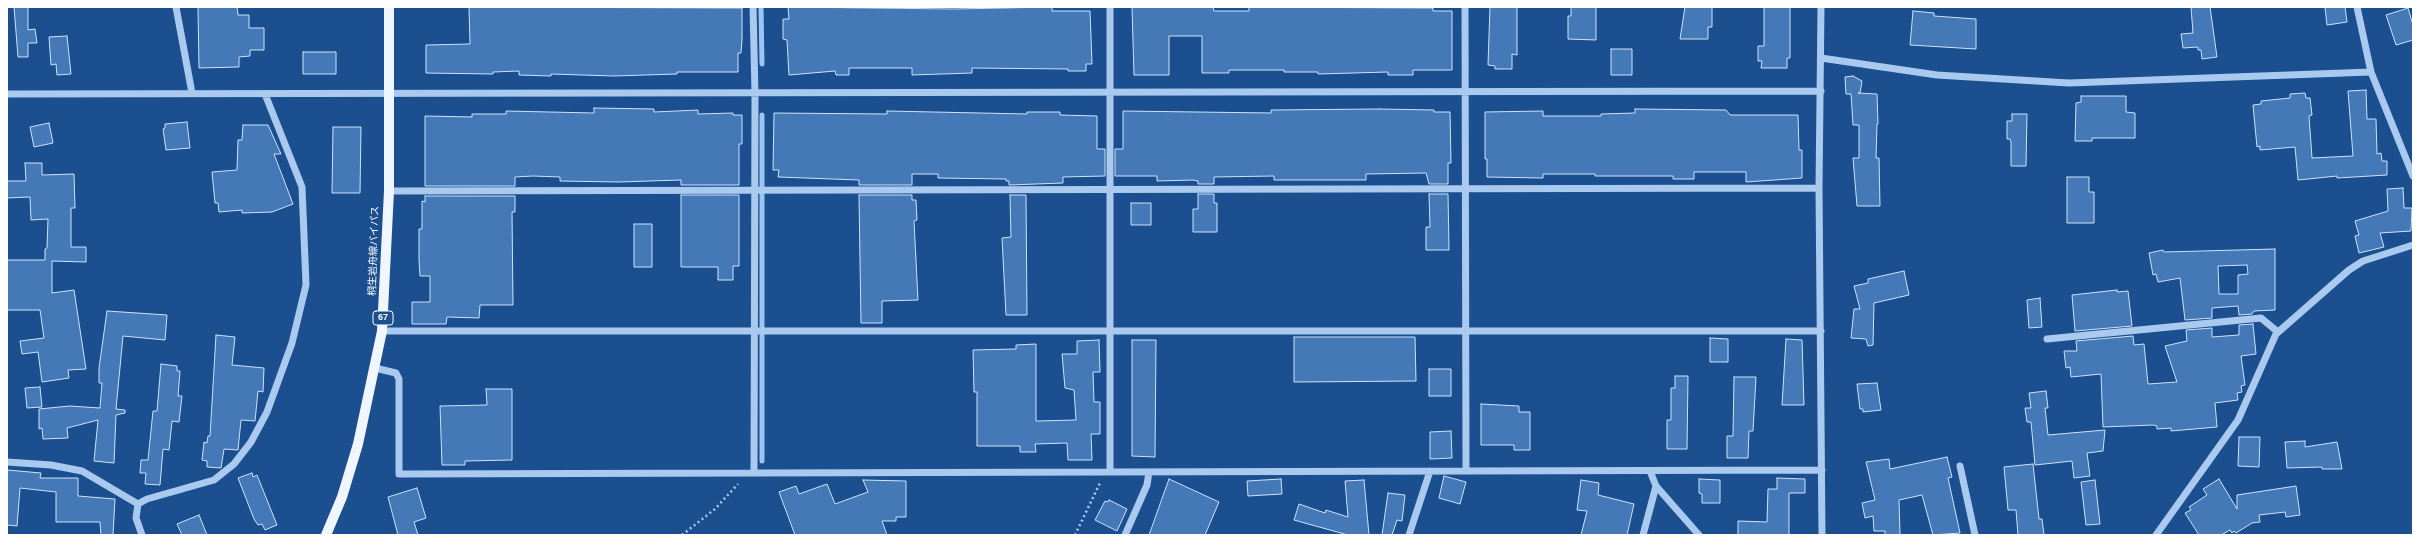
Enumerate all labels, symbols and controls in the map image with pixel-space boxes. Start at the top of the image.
street label: 桐生岩舟線バイパス [366,206,382,296]
road number: 67 [373,311,393,325]

